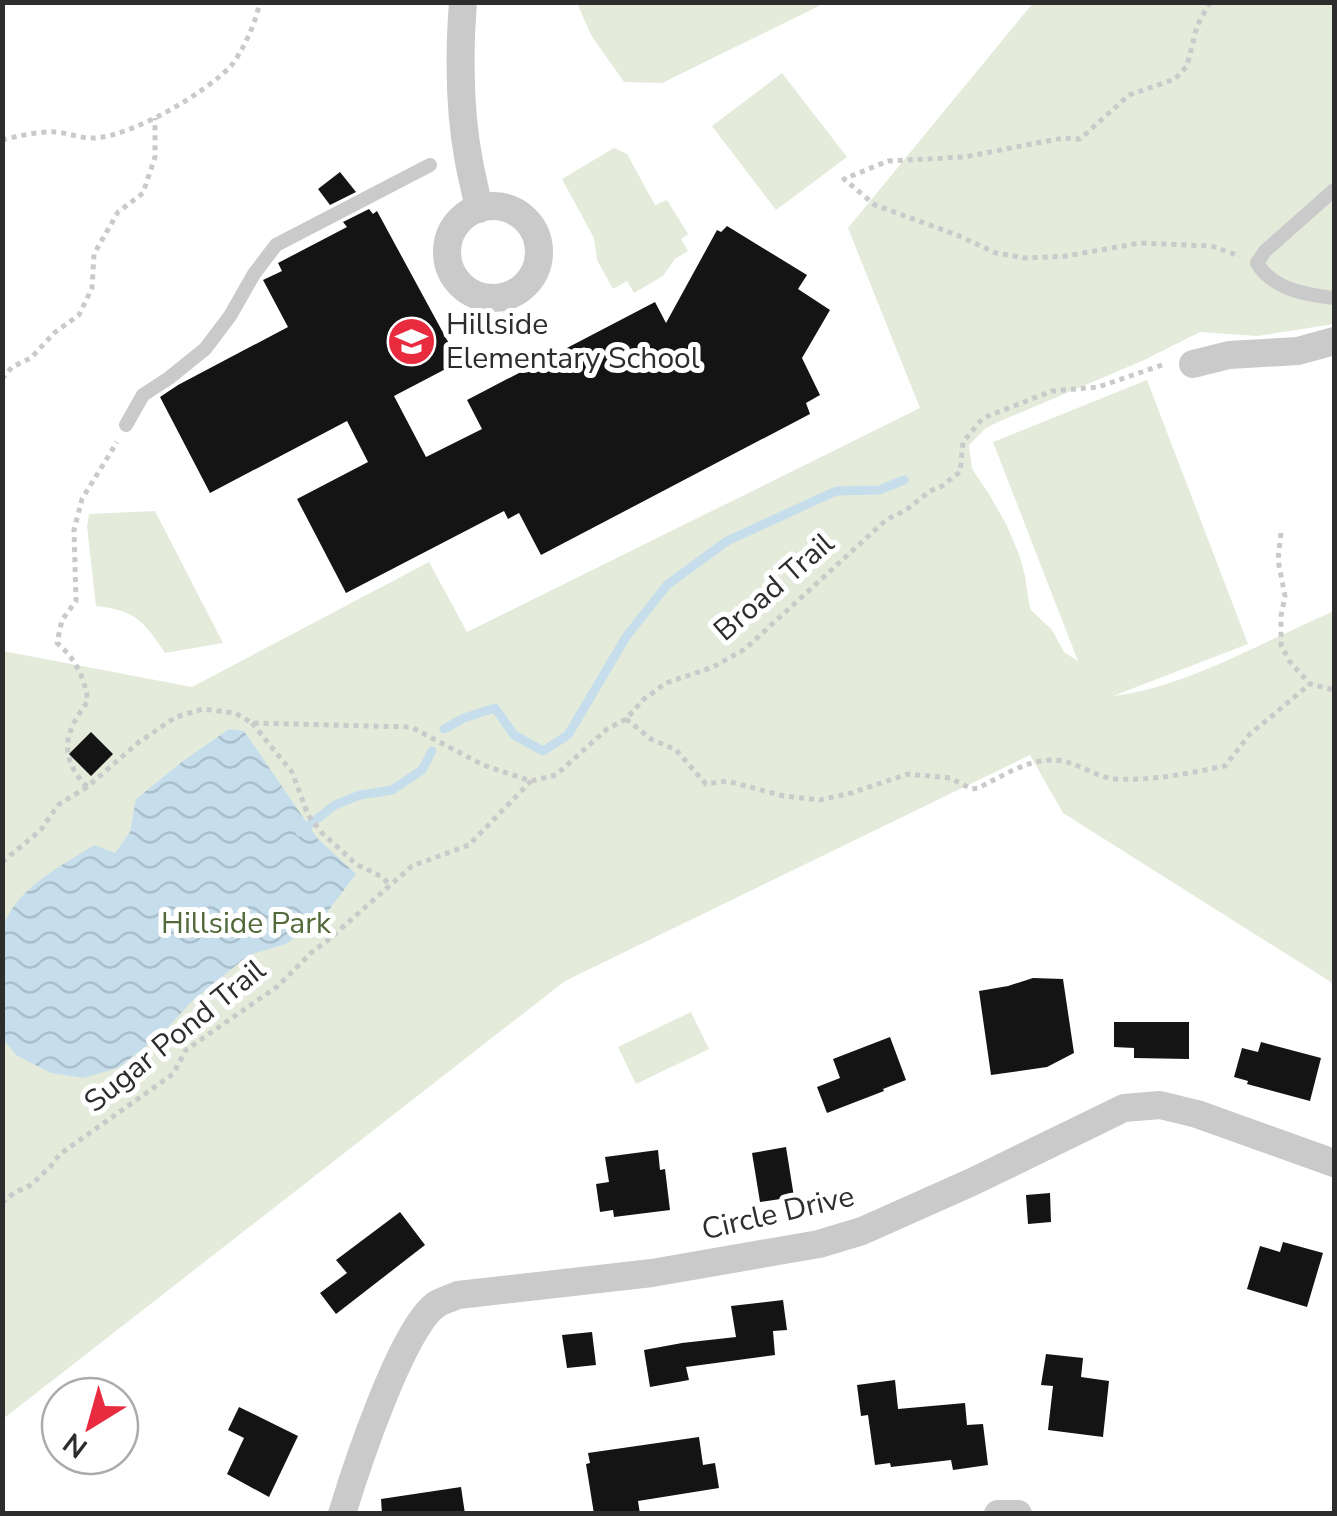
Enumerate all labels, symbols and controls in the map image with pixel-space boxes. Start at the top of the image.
place label: Hillside Elementary School [446,304,700,379]
school or university icon: Hillside Elementary School [385,315,437,367]
street label: Broad Trail [705,523,843,651]
park label: Hillside Park [161,903,332,944]
street label: Sugar Pond Trail [76,950,274,1122]
street label: Circle Drive [698,1176,858,1250]
north arrow [40,1376,140,1476]
text: N [56,1424,95,1467]

